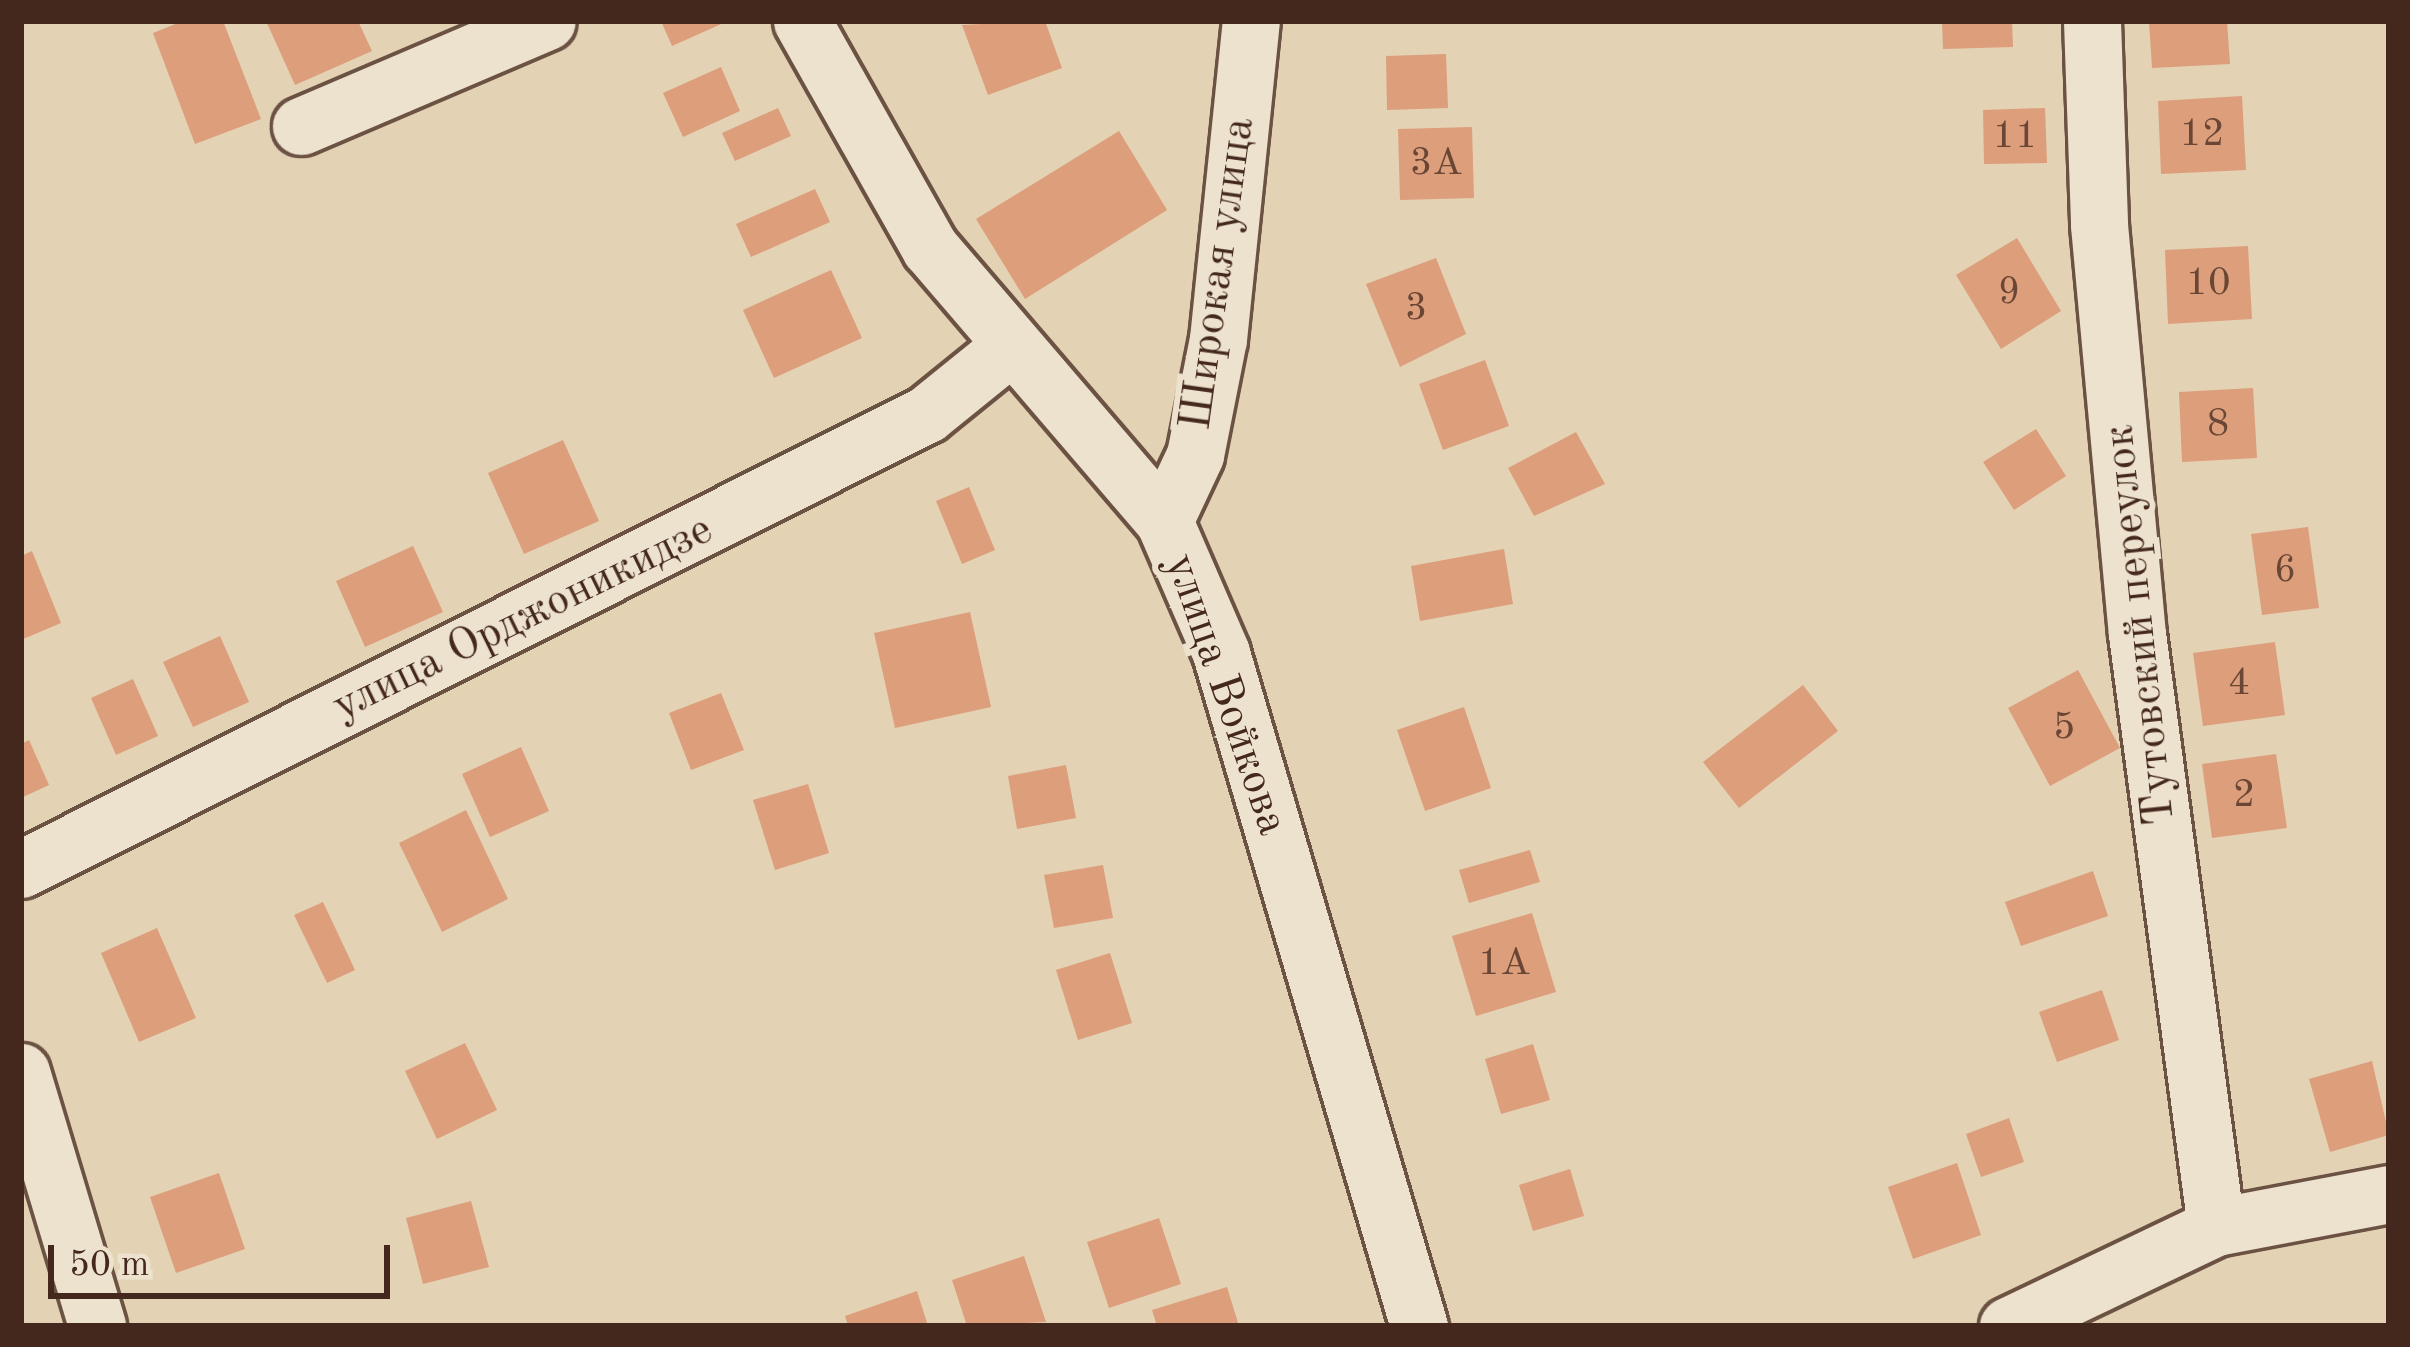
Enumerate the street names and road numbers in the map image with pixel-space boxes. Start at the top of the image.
street label: Широкая улица [1170,114,1268,434]
street label: Тутовский переулок [2093,422,2189,828]
street label: улица Орджоникидзе [324,504,722,734]
street label: улица Войкова [1152,547,1298,843]

